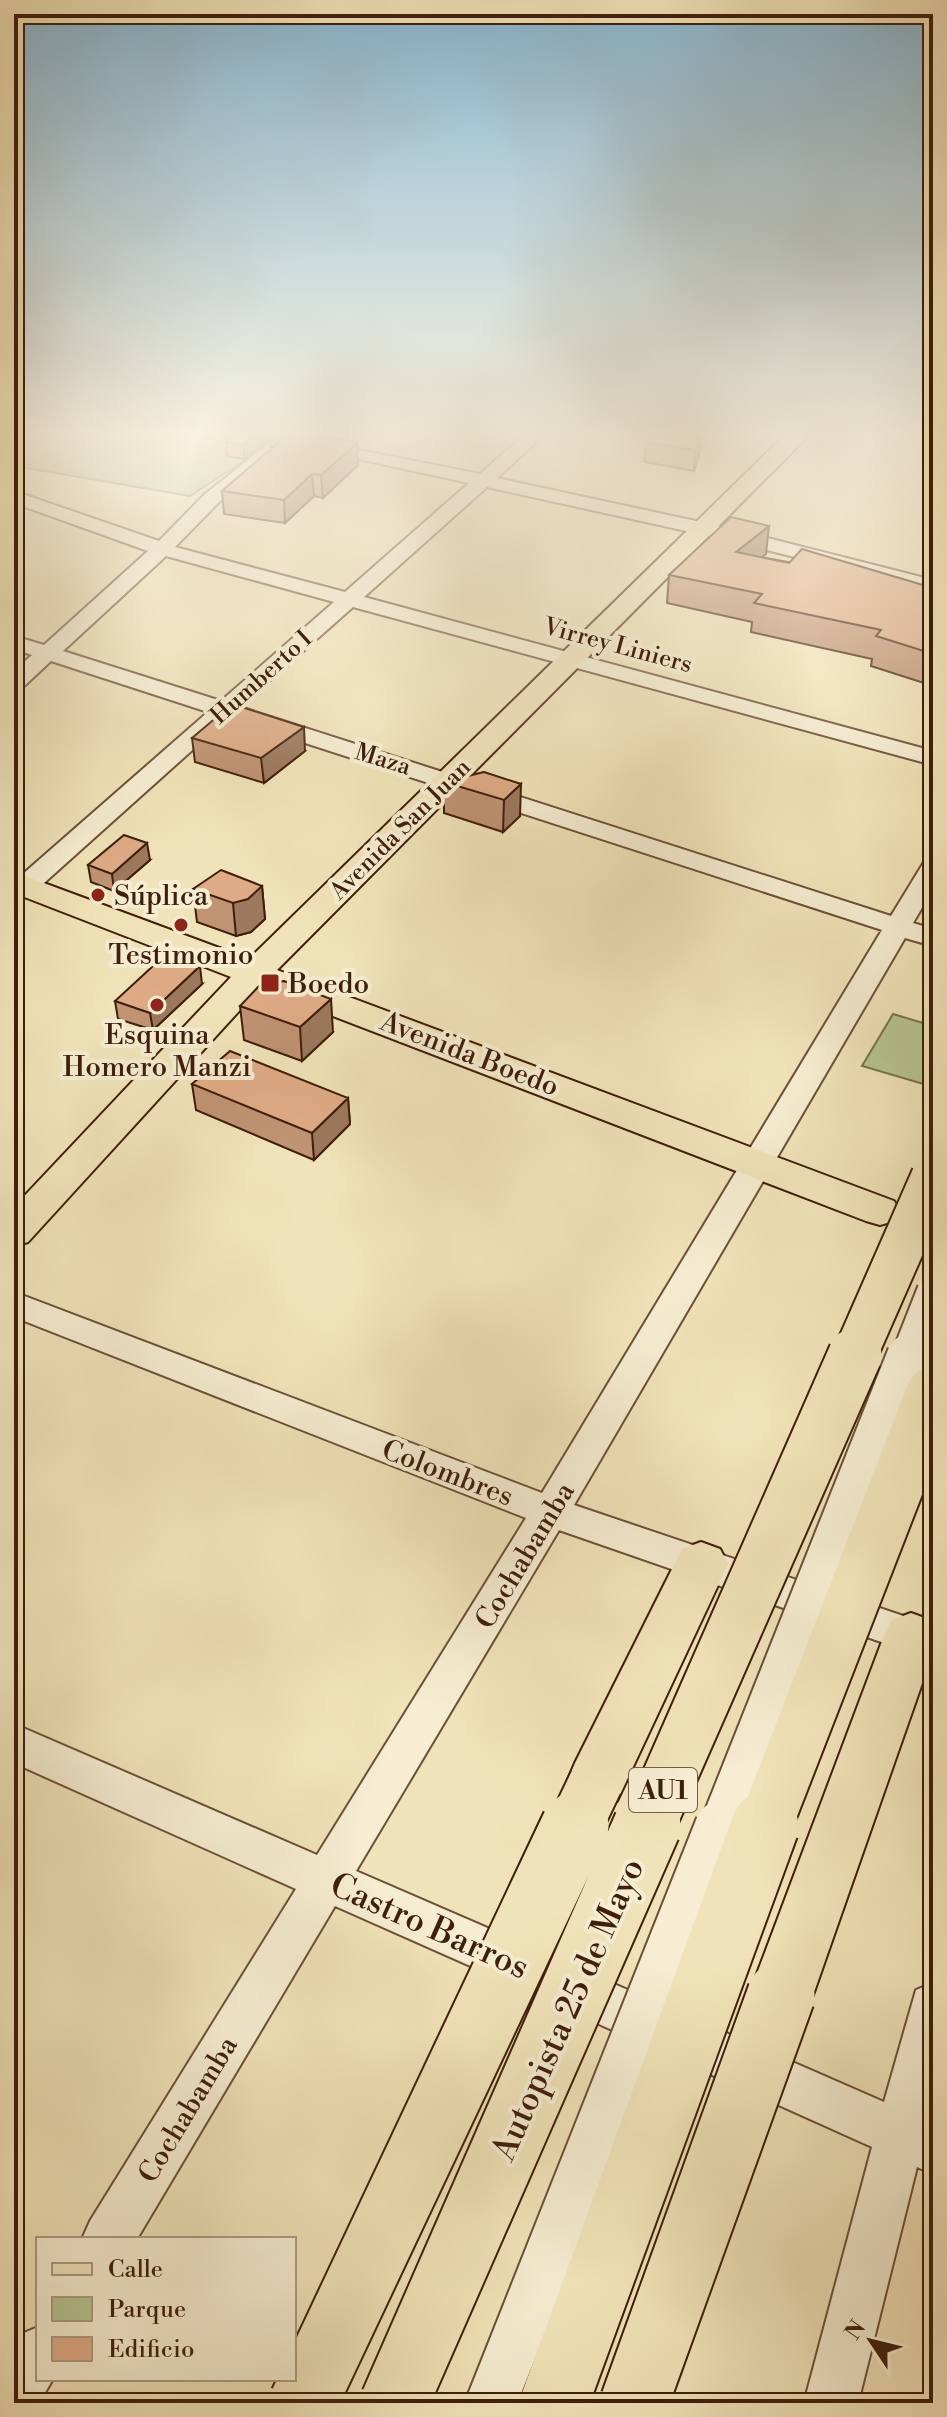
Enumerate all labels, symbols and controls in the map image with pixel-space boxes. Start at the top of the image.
street label: Virrey Liniers [539,611,695,680]
street label: Humberto I [205,624,319,731]
street label: Maza [351,737,415,783]
street label: Avenida San Juan [323,753,478,907]
place label: Súplica [114,879,209,914]
marker: Súplica [89,886,107,904]
marker: Testimonio [172,916,190,934]
place label: Testimonio [109,938,253,973]
place label: Boedo [287,967,369,1002]
marker: Boedo [259,972,281,994]
marker: Esquina Homero Manzi [148,996,166,1014]
street label: Avenida Boedo [374,1004,564,1105]
place label: Esquina Homero Manzi [63,1018,251,1085]
street label: Colombres [377,1432,518,1514]
street label: Cochabamba [468,1476,583,1635]
road number: AU1 [629,1768,697,1812]
street label: Autopista 25 de Mayo [483,1852,654,2168]
street label: Castro Barros [323,1864,535,1989]
street label: Cochabamba [131,2030,246,2189]
legend [36,2237,296,2381]
text: Calle [108,2255,163,2285]
text: Parque [108,2295,186,2325]
north arrow [831,2301,911,2381]
text: N [840,2315,872,2345]
text: Edificio [108,2335,194,2365]

